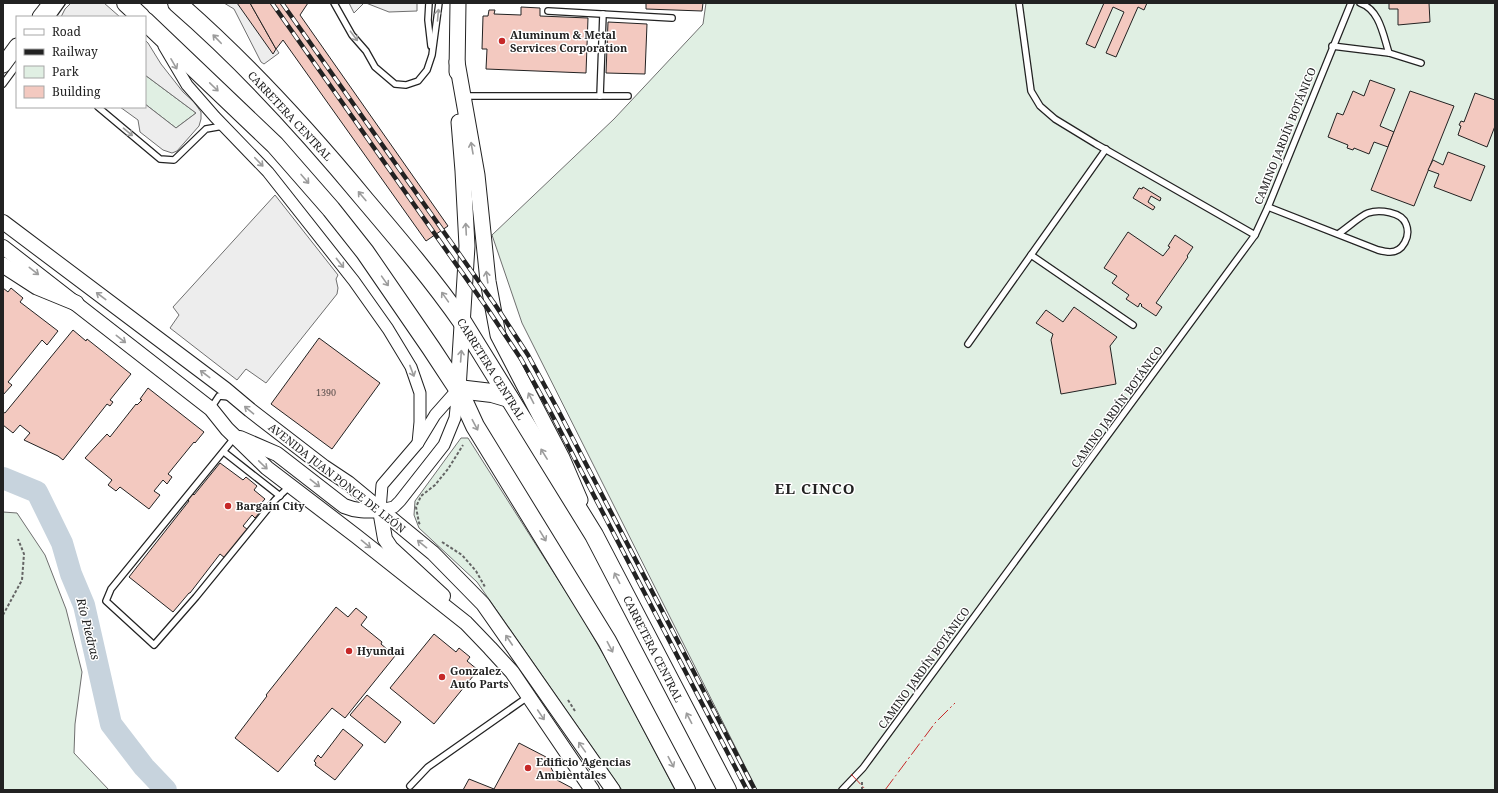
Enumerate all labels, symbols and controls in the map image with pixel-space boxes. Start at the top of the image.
one-way arrow [434,9,441,22]
legend [16,16,146,108]
text: Road [52,23,82,40]
place label: Aluminum & Metal Services Corporation [510,27,628,55]
one-way arrow [350,31,358,42]
one-way arrow [212,34,222,44]
marker: Aluminum & Metal Services Corporation [497,36,507,46]
text: Railway [52,43,98,60]
one-way arrow [171,58,179,70]
text: Park [52,63,80,80]
street label: CAMINO JARDÍN BOTÁNICO [1250,65,1319,207]
street label: CARRETERA CENTRAL [245,67,336,164]
one-way arrow [209,82,219,91]
text: Building [52,83,101,100]
one-way arrow [122,128,133,137]
one-way arrow [468,142,476,155]
one-way arrow [254,157,264,167]
one-way arrow [300,174,309,184]
one-way arrow [358,191,367,202]
one-way arrow [462,223,470,236]
one-way arrow [336,258,345,269]
one-way arrow [28,266,39,275]
one-way arrow [483,271,491,284]
one-way arrow [381,275,389,286]
one-way arrow [96,292,107,300]
one-way arrow [441,292,449,303]
street label: CARRETERA CENTRAL [454,315,529,423]
one-way arrow [115,334,126,343]
street label: CAMINO JARDÍN BOTÁNICO [1067,343,1166,470]
one-way arrow [457,350,464,363]
one-way arrow [409,364,417,376]
one-way arrow [200,370,211,378]
house number: 1390 [316,386,336,399]
one-way arrow [527,392,534,404]
one-way arrow [244,405,255,414]
one-way arrow [472,418,479,430]
street label: AVENIDA JUAN PONCE DE LEÓN [266,419,409,536]
one-way arrow [539,448,547,460]
one-way arrow [258,460,268,470]
district label: EL CINCO [774,478,856,498]
one-way arrow [310,479,321,488]
place label: Bargain City [236,498,305,513]
marker: Bargain City [223,501,233,511]
one-way arrow [539,530,547,541]
one-way arrow [360,540,371,549]
one-way arrow [416,540,427,548]
one-way arrow [612,572,620,584]
street label: CARRETERA CENTRAL [620,593,687,705]
water label: Río Piedras [72,595,105,662]
street label: CAMINO JARDÍN BOTÁNICO [874,604,973,731]
one-way arrow [504,634,512,646]
one-way arrow [607,641,614,653]
place label: Hyundai [357,643,405,658]
marker: Hyundai [344,646,354,656]
place label: Gonzalez Auto Parts [450,663,509,691]
marker: Gonzalez Auto Parts [437,672,447,682]
one-way arrow [537,709,545,720]
one-way arrow [685,713,693,725]
one-way arrow [578,741,586,752]
place label: Edificio Agencias Ambientales [536,754,631,782]
one-way arrow [668,755,676,767]
marker: Edificio Agencias Ambientales [523,763,533,773]

